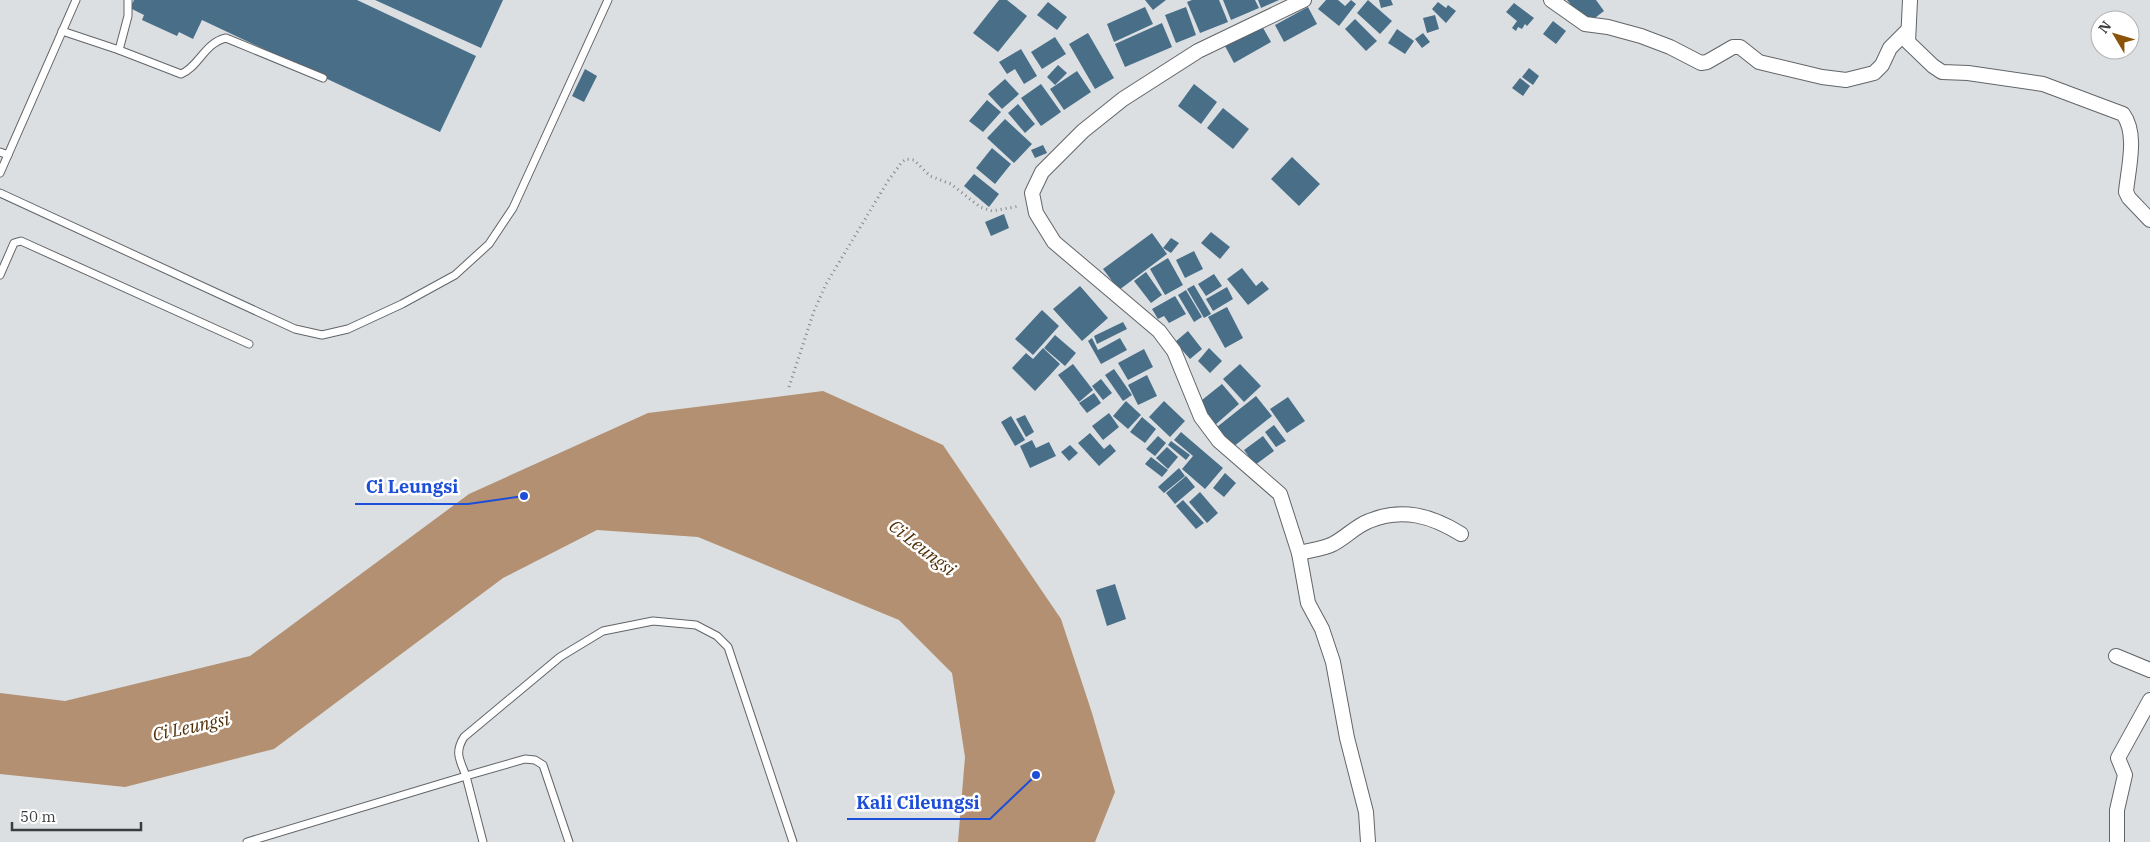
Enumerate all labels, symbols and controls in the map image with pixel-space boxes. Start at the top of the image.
north arrow [2090,10,2140,60]
text: N [2094,17,2115,37]
callout: Ci Leungsi [355,471,468,504]
text: Ci Leungsi [366,475,458,498]
water label: Ci Leungsi [884,514,961,581]
water label: Ci Leungsi [150,707,232,746]
callout: Kali Cileungsi [847,786,990,819]
text: Kali Cileungsi [856,791,980,814]
scale bar [12,800,141,832]
text: 50 m [20,807,56,826]

